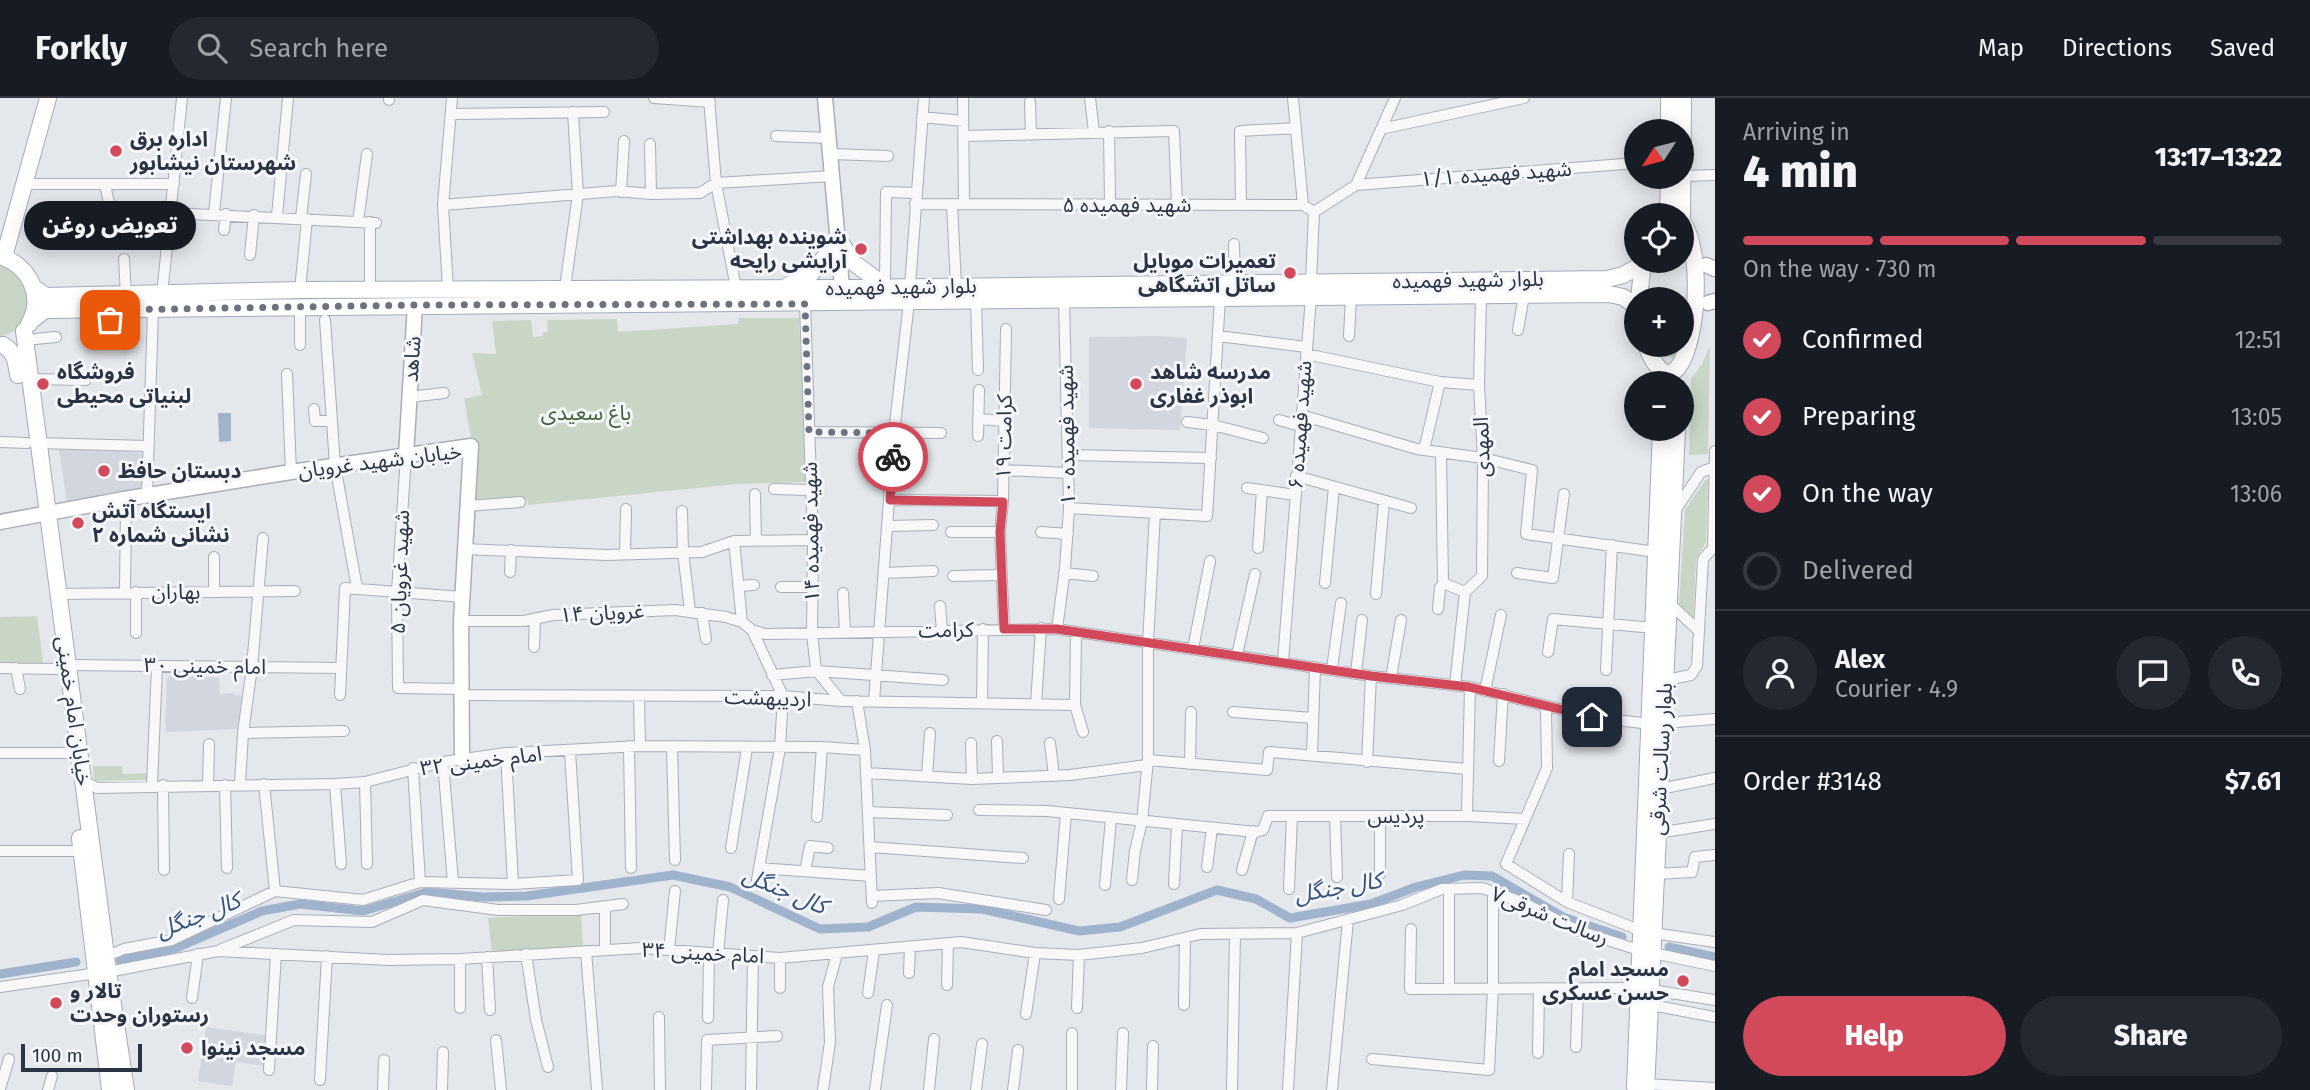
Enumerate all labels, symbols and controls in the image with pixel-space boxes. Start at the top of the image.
search box [169,17,659,80]
text: Forkly [35,28,127,68]
icon: search [193,29,231,67]
text: Search here [249,33,388,64]
text: Map [1978,34,2024,62]
text: Directions [2062,34,2172,62]
text: Saved [2210,34,2275,62]
text: Arriving in [1743,118,1850,146]
north arrow [1624,119,1694,189]
map controls [1624,119,1694,441]
place label: اداره برق شهرستان نیشابور [129,126,296,176]
text: 13:17–13:22 [2155,142,2282,173]
marker: اداره برق شهرستان نیشابور [108,143,124,159]
text: 4 min [1743,144,1858,199]
street label: شهید فهمیده ۱/۱ [1419,156,1573,192]
street label: شهید فهمیده ۵ [1063,192,1191,218]
callout: تعویض روغن [24,201,196,250]
button: locate [1624,203,1694,273]
text: تعویض روغن [42,211,178,239]
place label: شوینده بهداشتی آرایشی رایحه [692,224,848,274]
marker: شوینده بهداشتی آرایشی رایحه [853,241,869,257]
place label: تعمیرات موبایل ساتل اتشگاهی [1133,248,1276,298]
text: On the way · 730 m [1743,255,1936,283]
marker: تعمیرات موبایل ساتل اتشگاهی [1282,265,1298,281]
street label: بلوار شهید فهمیده [1392,266,1544,294]
street label: بلوار شهید فهمیده [825,273,977,301]
button: + [1624,287,1694,357]
pin [80,290,140,350]
icon: bag [91,301,129,339]
icon: check [1743,321,1781,359]
text: Confirmed [1802,324,1923,355]
text: 12:51 [2235,326,2282,354]
street label: شاهد [397,335,427,383]
place label: فروشگاه لبنیاتی محیطی [57,359,191,409]
place label: مدرسه شاهد ابوذر غفاری [1150,359,1271,409]
street label: شهید فهمیده ۶ [1283,360,1317,490]
street label: شهید فهمیده ۱۰ [1053,364,1081,506]
button: − [1624,371,1694,441]
marker: فروشگاه لبنیاتی محیطی [35,376,51,392]
marker: مدرسه شاهد ابوذر غفاری [1128,376,1144,392]
street label: کرامت ۱۹ [990,394,1018,480]
icon: check [1743,398,1781,436]
park label: باغ سعیدی [541,400,631,428]
text: Preparing [1802,401,1915,432]
text: 13:05 [2231,403,2282,431]
street label: المهدی [1468,416,1496,478]
courier [858,422,928,492]
street label: خیابان شهید غرویان [297,438,463,484]
icon: bike [874,438,912,476]
place label: دبستان حافظ [118,458,241,484]
street label: شهید فهمیده ۱۴ [797,461,825,603]
marker: دبستان حافظ [96,463,112,479]
icon: check [1743,475,1781,513]
text: On the way [1802,478,1933,509]
text: 13:06 [2230,480,2282,508]
place label: ایستگاه آتش نشانی شماره ۲ [92,498,230,548]
street label: شهید غرویان ۵ [385,509,415,635]
marker: ایستگاه آتش نشانی شماره ۲ [70,515,86,531]
text: Delivered [1802,555,1914,586]
street label: بهاران [152,579,200,605]
street label: غرویان ۱۴ [559,598,645,628]
street label: کرامت [918,617,974,643]
street label: خیابان امام خمینی [48,634,97,788]
button: person [1743,636,1817,710]
button: chat [2116,636,2190,710]
button: phone [2208,636,2282,710]
text: Alex [1835,644,1885,675]
street label: امام خمینی ۳۰ [143,652,266,683]
text: Courier · 4.9 [1835,675,1958,703]
street label: بلوار رسالت شرقی [1644,682,1678,836]
street label: اردیبهشت [724,683,812,713]
pin [1562,687,1622,747]
icon: home [1573,698,1611,736]
street label: امام خمینی ۳۲ [419,741,544,784]
text: Order #3148 [1743,766,1882,797]
text: $7.61 [2225,766,2282,797]
street label: پردیس [1368,803,1424,829]
water label: کال جنگل [739,860,835,922]
water label: کال جنگل [1292,865,1388,908]
street label: رسالت شرقی۷ [1487,881,1613,951]
water label: کال جنگل [152,885,248,944]
street label: امام خمینی ۳۴ [641,937,765,972]
place label: مسجد امام حسن عسکری [1542,956,1669,1006]
marker: مسجد امام حسن عسکری [1675,973,1691,989]
place label: تالار و رستوران وحدت [70,978,209,1028]
marker: تالار و رستوران وحدت [48,995,64,1011]
button: Help [1743,996,2006,1076]
button: Share [2020,996,2282,1076]
place label: مسجد نینوا [201,1035,305,1061]
marker: مسجد نینوا [179,1040,195,1056]
scale bar [21,1041,142,1073]
text: 100 m [32,1044,83,1067]

